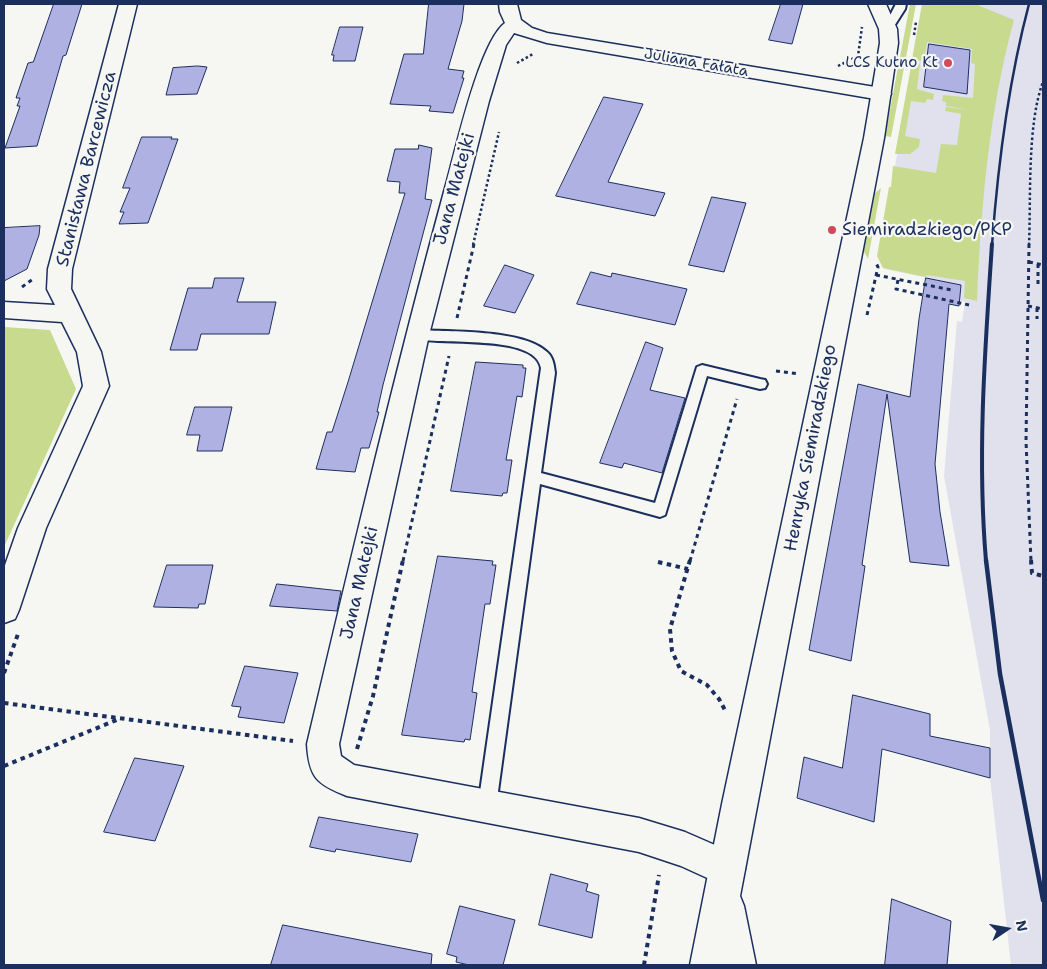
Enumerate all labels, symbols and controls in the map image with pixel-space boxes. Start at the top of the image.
street label: Juliana Fałata [642,45,750,81]
place label: LCS Kutno Kt [845,54,938,72]
marker: LCS Kutno Kt [942,57,954,69]
street label: Stanisława Barcewicza [52,69,122,269]
street label: Jana Matejki [430,130,480,248]
place label: Siemiradzkiego/PKP [842,219,1012,241]
marker: Siemiradzkiego/PKP [826,224,838,236]
street label: Henryka Siemiradzkiego [780,343,842,553]
street label: Jana Matejki [336,524,384,642]
north arrow [982,904,1032,954]
text: N [1012,919,1032,933]

